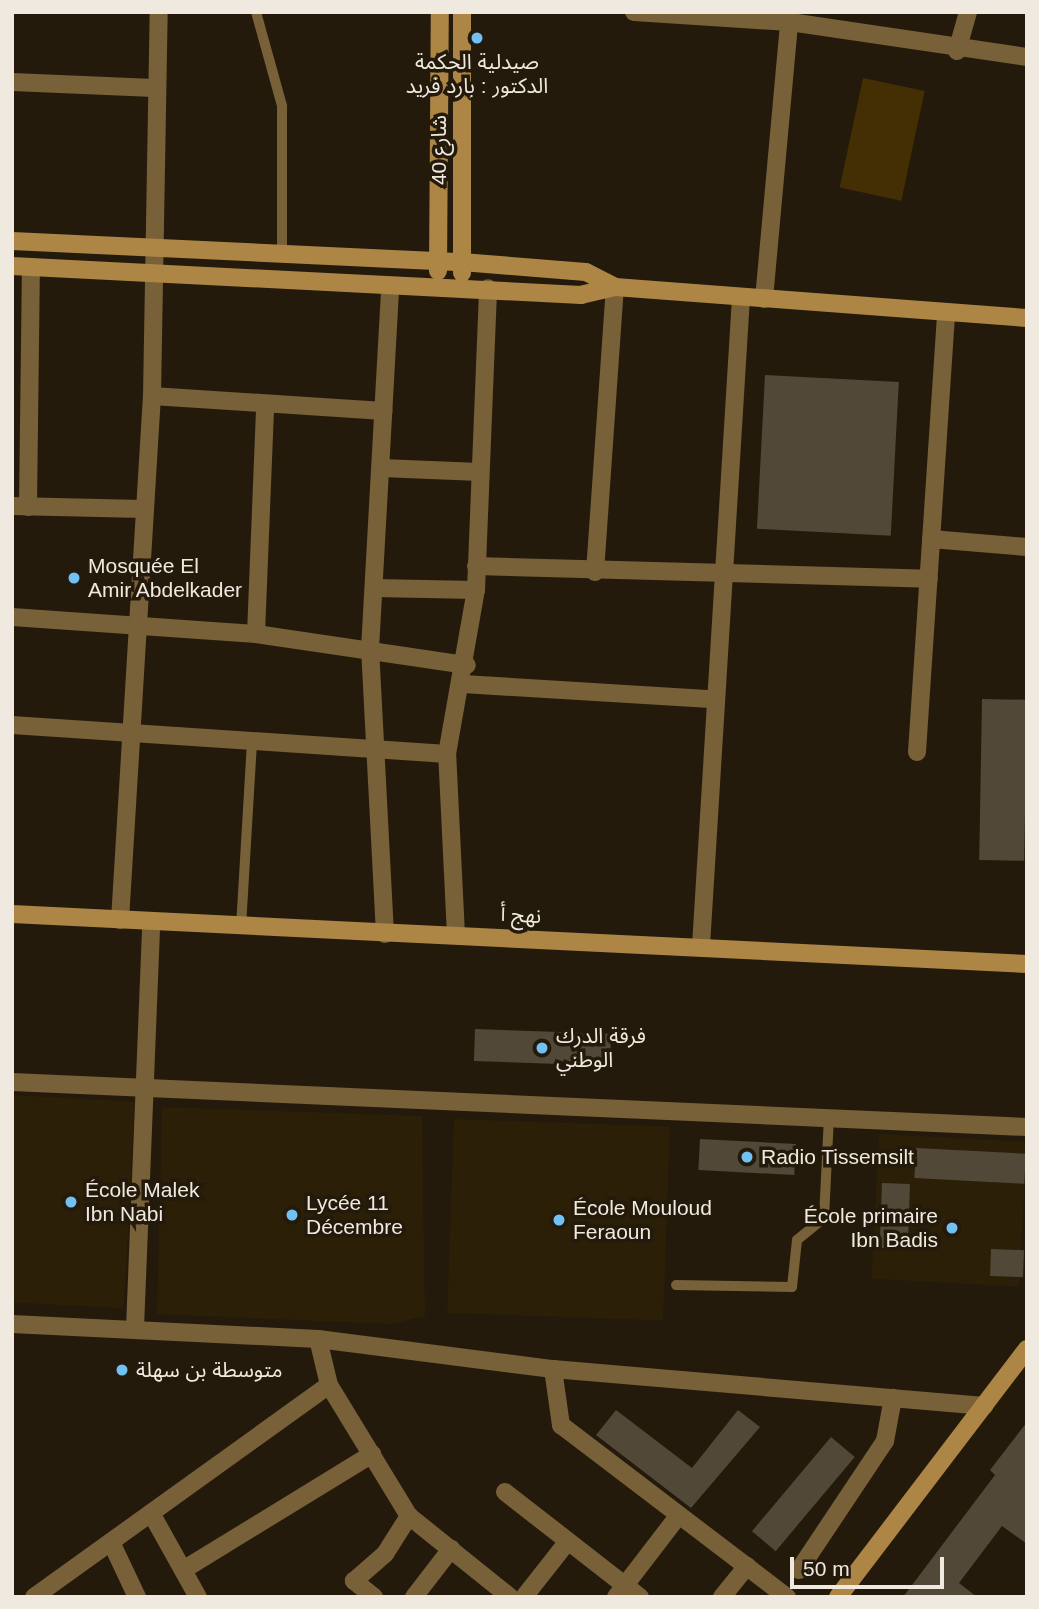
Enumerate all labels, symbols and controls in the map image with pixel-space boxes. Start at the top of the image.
marker: صيدلية الحكمة الدكتور : بارد فريد [469,30,485,46]
place label: صيدلية الحكمة الدكتور : بارد فريد [406,49,548,99]
street label: شارع 40 [426,115,452,185]
place label: Mosquée El Amir Abdelkader [88,553,243,603]
marker: Mosquée El Amir Abdelkader [66,570,82,586]
street label: نهج أ [500,901,542,929]
place label: فرقة الدرك الوطني [556,1023,646,1073]
marker: فرقة الدرك الوطني [534,1040,550,1056]
place label: Radio Tissemsilt [761,1144,914,1170]
marker: Radio Tissemsilt [739,1149,755,1165]
place label: École Malek Ibn Nabi [85,1177,199,1227]
place label: Lycée 11 Décembre [306,1190,403,1240]
marker: École Malek Ibn Nabi [63,1194,79,1210]
place label: École Mouloud Feraoun [573,1195,712,1245]
place label: École primaire Ibn Badis [804,1203,938,1253]
marker: Lycée 11 Décembre [284,1207,300,1223]
marker: École Mouloud Feraoun [551,1212,567,1228]
marker: École primaire Ibn Badis [944,1220,960,1236]
place label: متوسطة بن سهلة [136,1357,283,1383]
marker: متوسطة بن سهلة [114,1362,130,1378]
scale bar [794,1542,948,1586]
text: 50 m [803,1557,850,1580]

